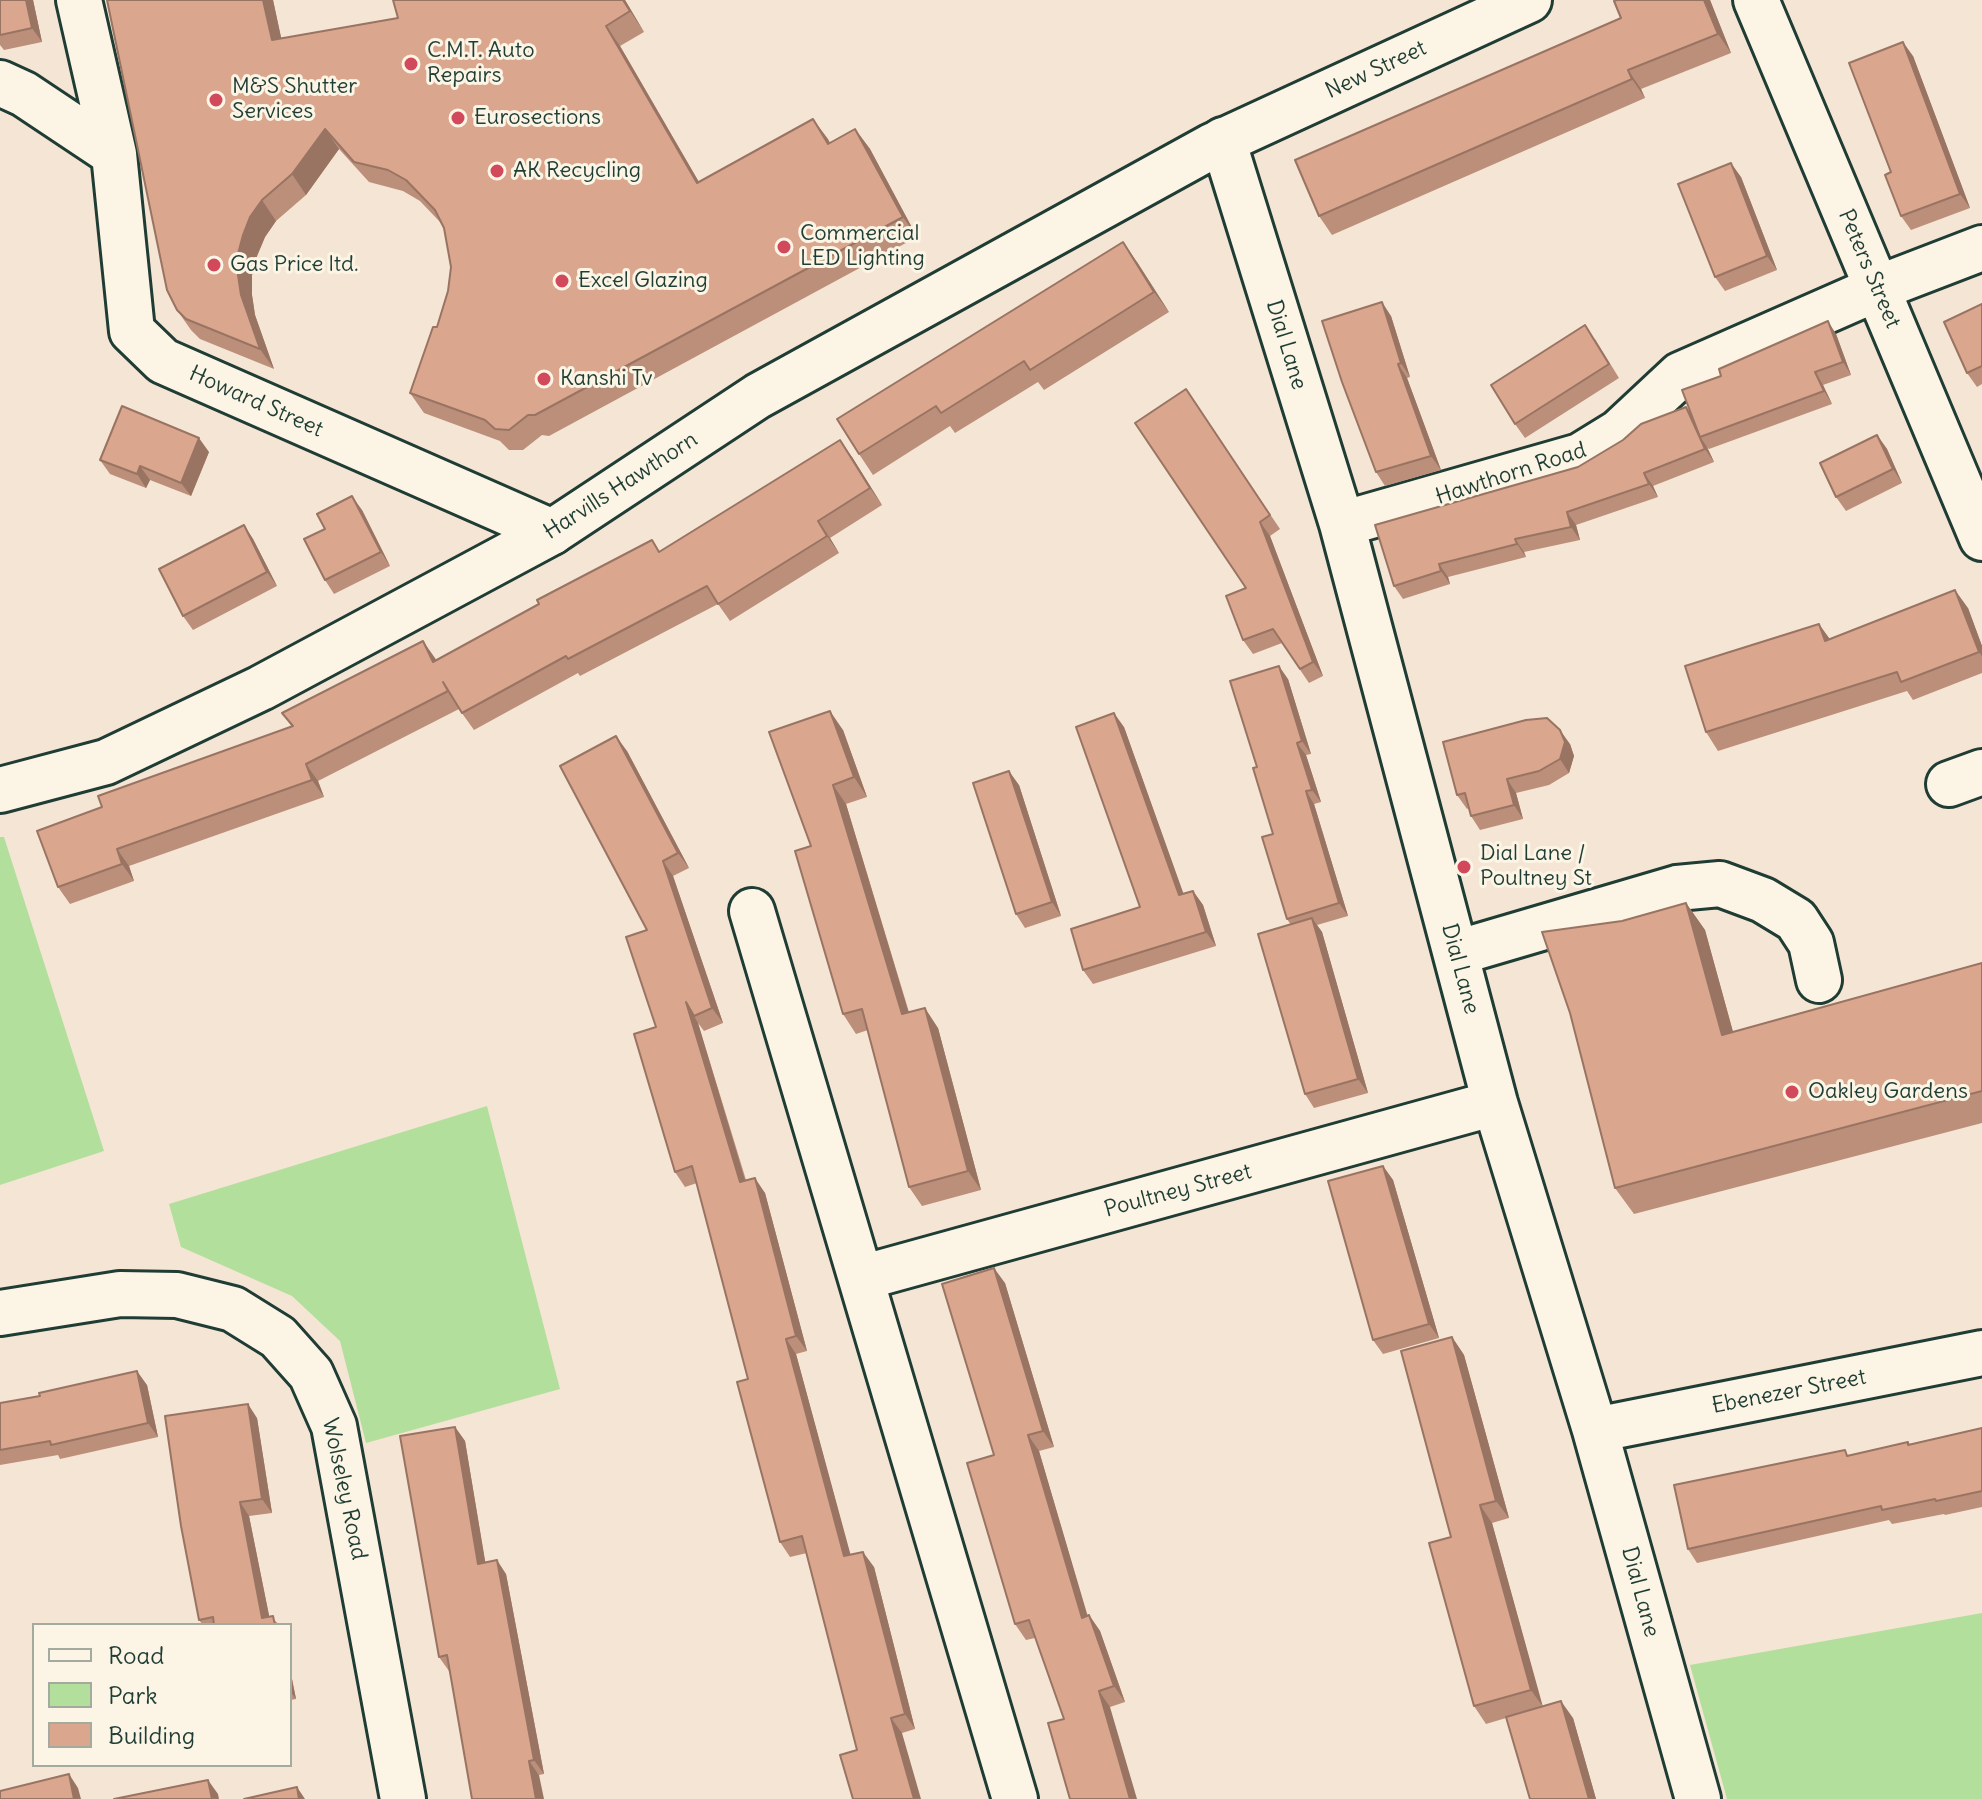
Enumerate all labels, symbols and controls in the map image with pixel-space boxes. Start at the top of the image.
street label: New Street [1321,35,1431,105]
place label: C.M.T. Auto Repairs [427,38,535,90]
marker: C.M.T. Auto Repairs [402,55,420,73]
place label: M&S Shutter Services [232,74,357,126]
marker: M&S Shutter Services [207,91,225,109]
place label: Eurosections [474,105,601,131]
marker: Eurosections [449,109,467,127]
place label: AK Recycling [513,158,641,184]
marker: AK Recycling [488,162,506,180]
street label: Peters Street [1832,206,1906,332]
place label: Commercial LED Lighting [800,221,925,272]
marker: Commercial LED Lighting [775,238,793,256]
place label: Gas Price ltd. [230,252,359,278]
marker: Gas Price ltd. [205,256,223,274]
place label: Excel Glazing [578,268,708,294]
marker: Excel Glazing [553,272,571,290]
street label: Dial Lane [1260,297,1312,393]
street label: Howard Street [185,361,327,443]
place label: Kanshi Tv [560,366,652,392]
marker: Kanshi Tv [535,370,553,388]
street label: Harvills Hawthorn [539,426,703,546]
street label: Hawthorn Road [1432,437,1590,511]
place label: Dial Lane / Poultney St [1480,841,1592,892]
marker: Dial Lane / Poultney St [1455,858,1473,876]
street label: Dial Lane [1435,921,1485,1017]
place label: Oakley Gardens [1808,1079,1968,1105]
marker: Oakley Gardens [1783,1083,1801,1101]
street label: Poultney Street [1101,1159,1255,1223]
street label: Ebenezer Street [1710,1364,1868,1420]
street label: Wolseley Road [316,1416,372,1562]
street label: Dial Lane [1615,1544,1665,1640]
legend [32,1623,292,1767]
text: Road [108,1640,164,1670]
text: Park [108,1680,158,1710]
text: Building [108,1720,195,1750]

